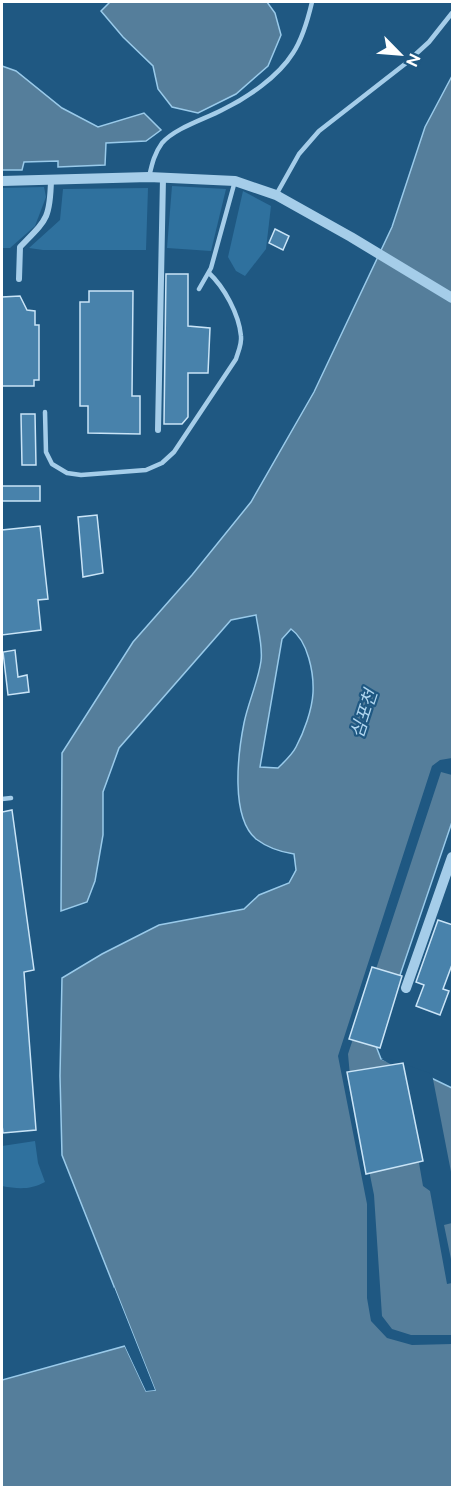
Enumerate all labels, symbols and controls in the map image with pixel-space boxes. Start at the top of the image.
north arrow [370,24,430,84]
text: N [402,51,424,70]
water label: 심포천 [346,685,382,741]

